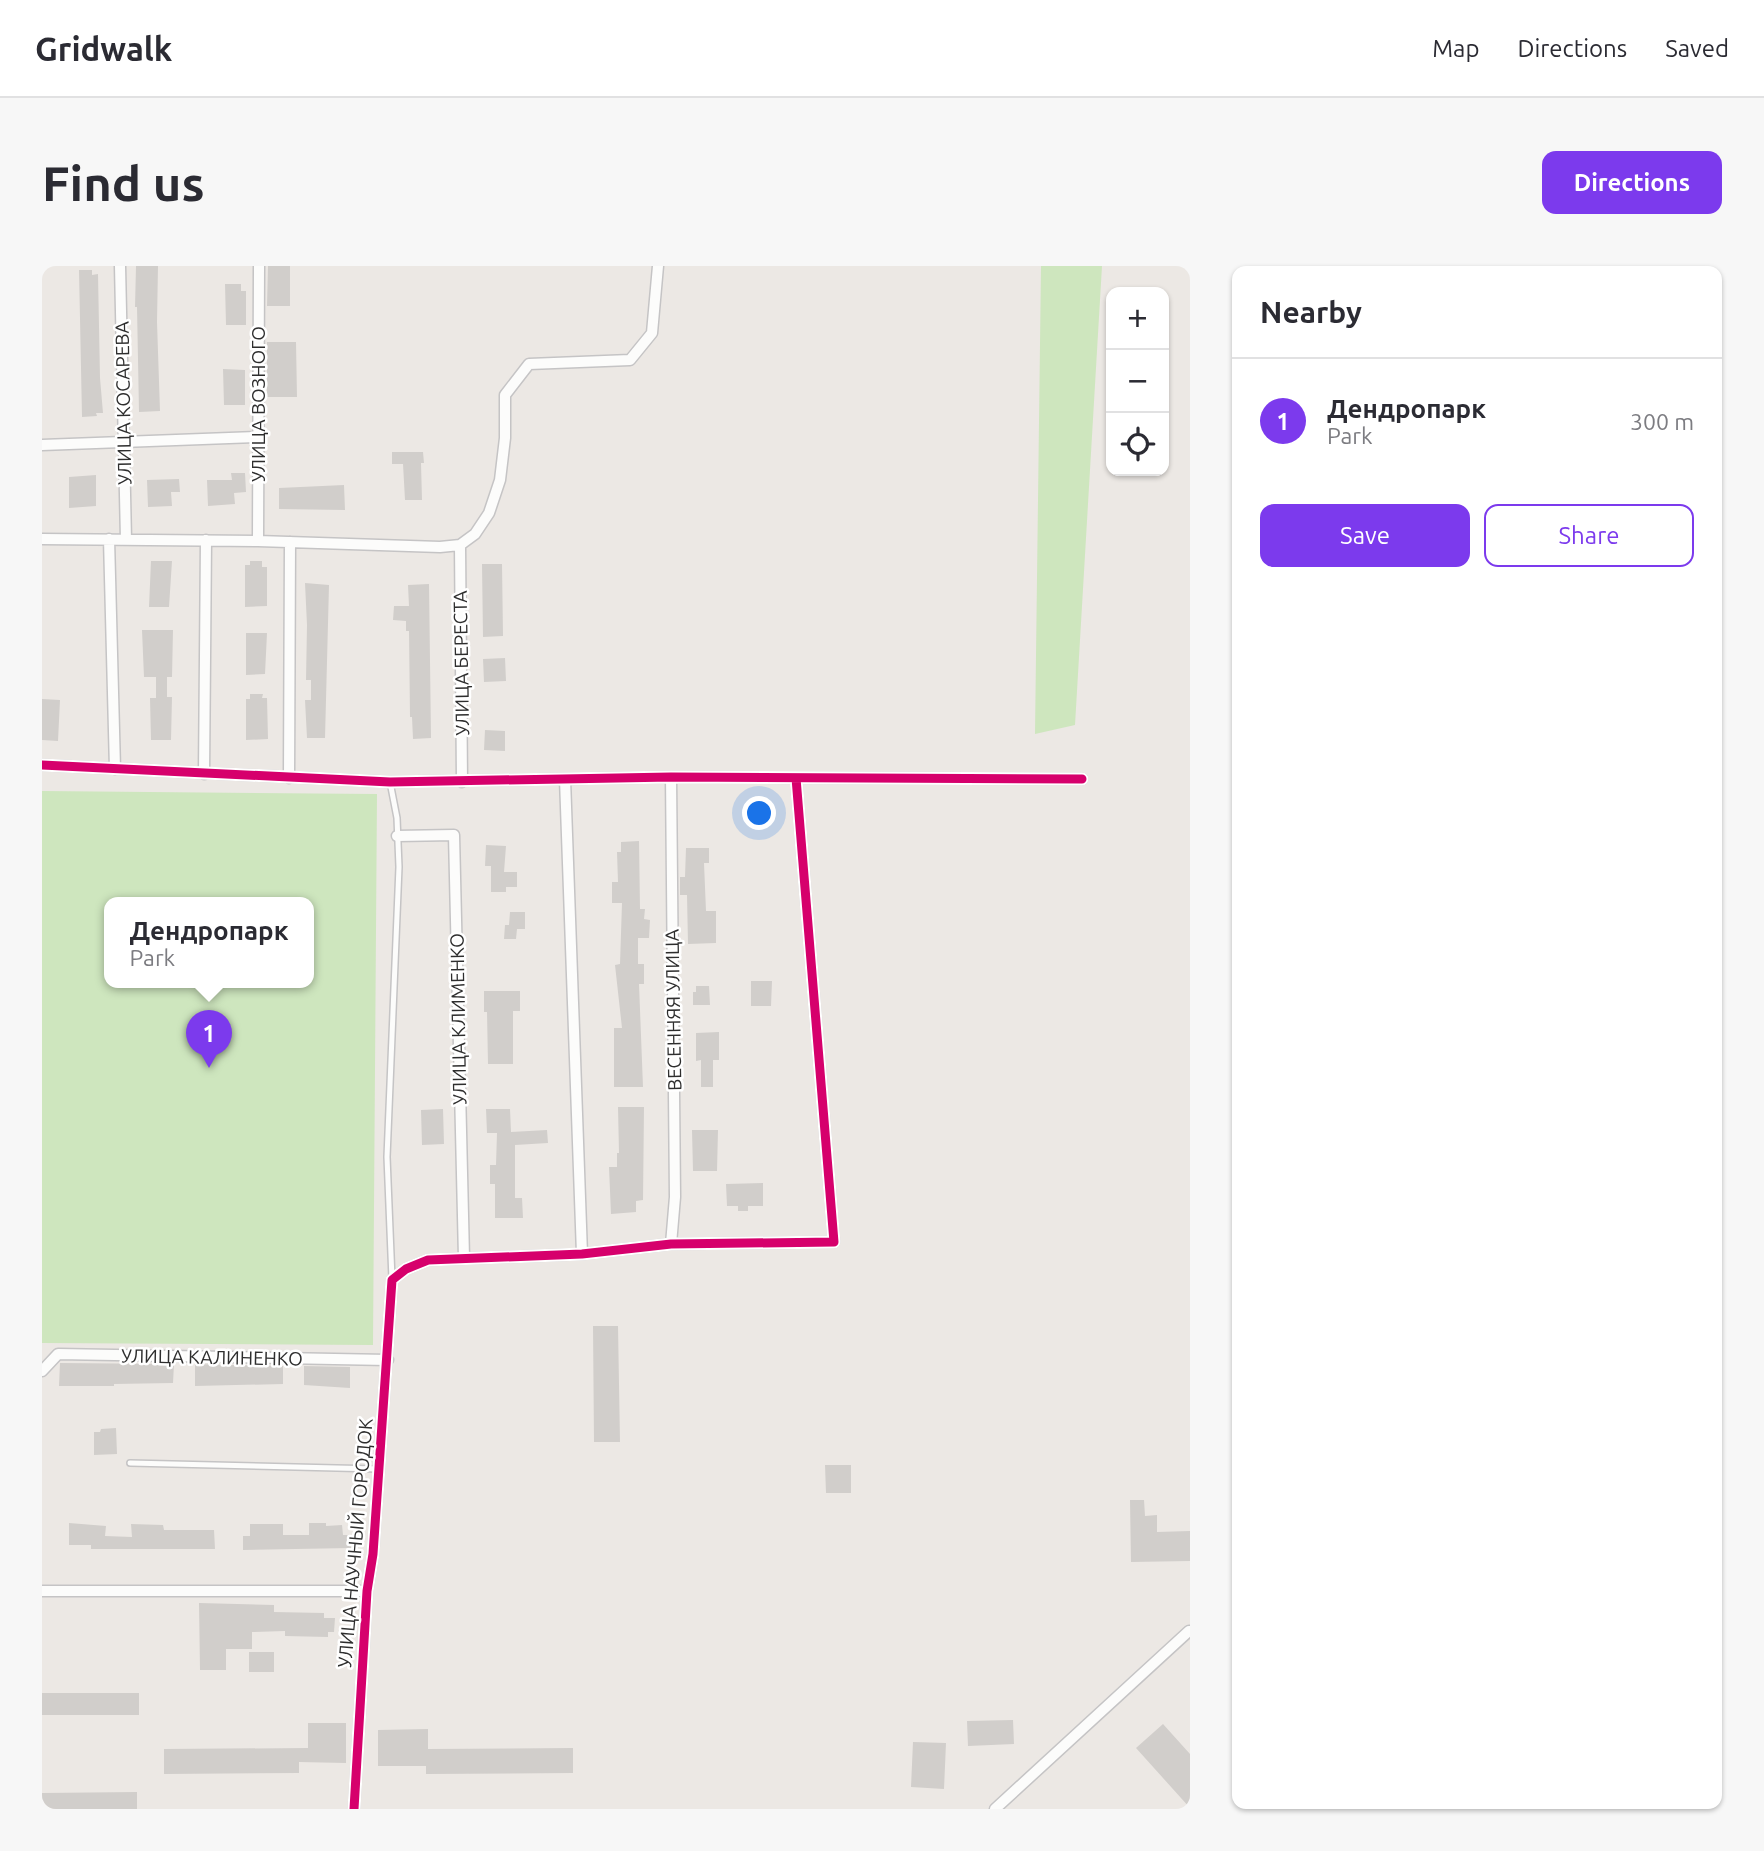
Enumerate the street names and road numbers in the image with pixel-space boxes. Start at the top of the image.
street label: УЛИЦА КОСАРЕВА [111,320,135,485]
street label: УЛИЦА ВОЗНОГО [247,326,269,482]
street label: УЛИЦА БЕРЕСТА [449,590,473,736]
street label: ВЕСЕННЯЯ УЛИЦА [661,928,685,1091]
street label: УЛИЦА КЛИМЕНКО [446,933,470,1105]
street label: УЛИЦА КАЛИНЕНКО [121,1344,303,1370]
street label: УЛИЦА НАУЧНЫЙ ГОРОДОК [333,1417,377,1669]

